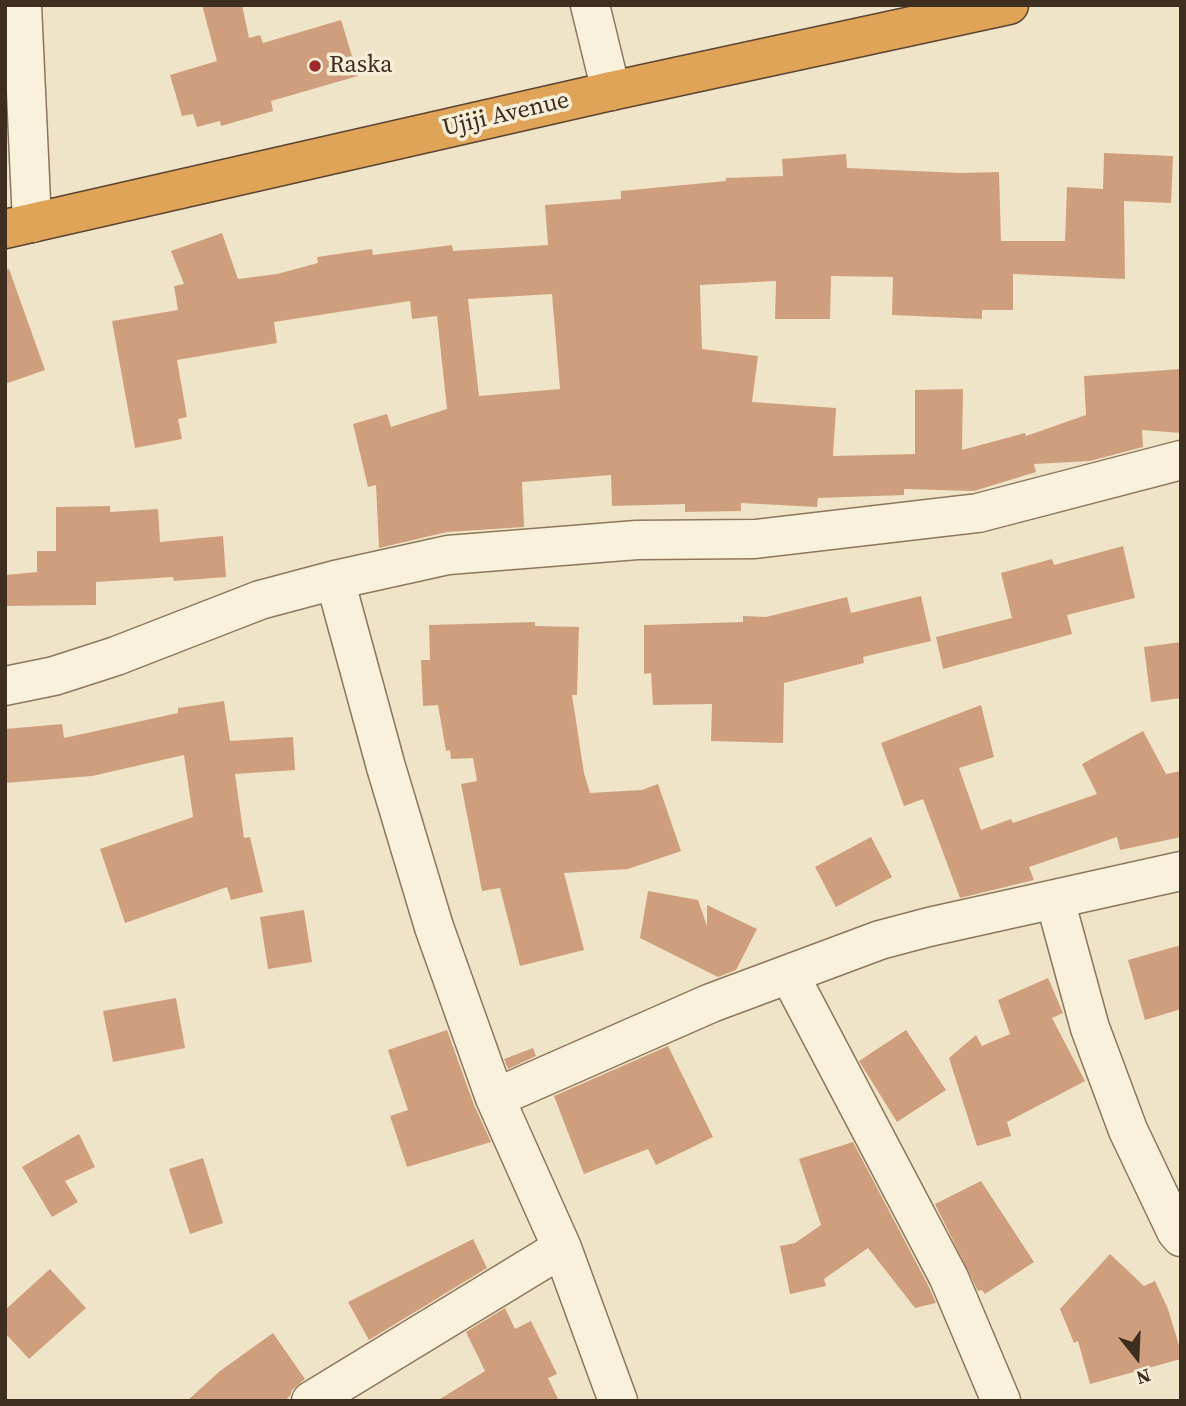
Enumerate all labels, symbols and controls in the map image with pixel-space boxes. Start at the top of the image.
place label: Raska [329,52,392,80]
marker: Raska [307,58,323,74]
street label: Ujiji Avenue [440,86,572,144]
north arrow [1102,1322,1172,1392]
text: N [1133,1362,1154,1391]

